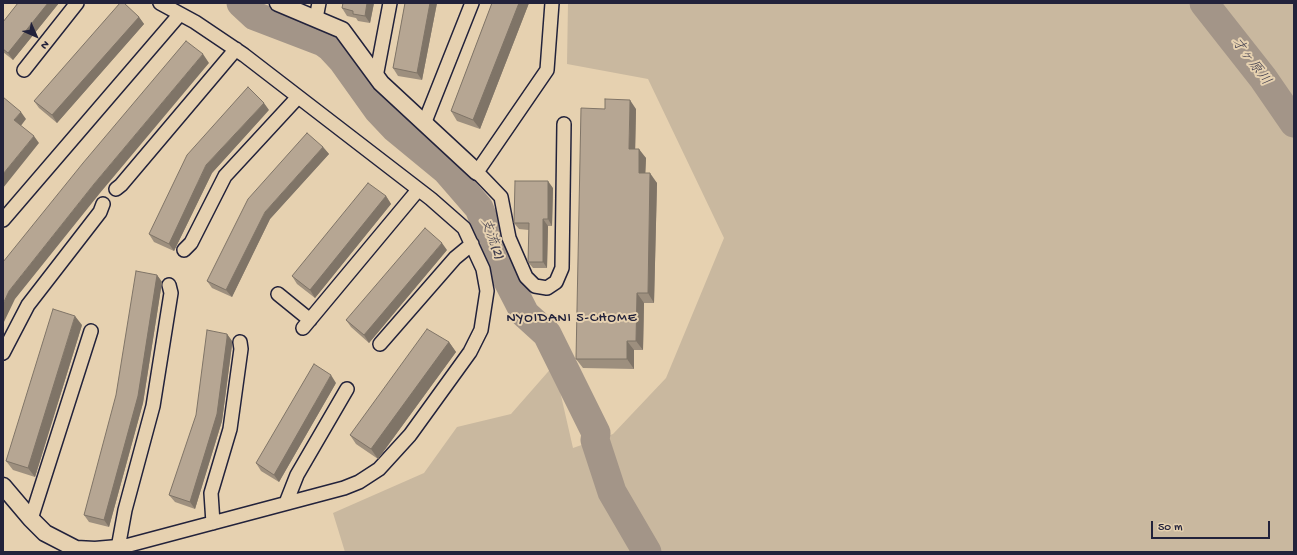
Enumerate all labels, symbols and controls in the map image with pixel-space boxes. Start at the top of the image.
north arrow [16,16,56,56]
water label: 才ヶ原川 [1226,35,1274,89]
text: N [38,38,51,51]
water label: 支流(2) [475,216,507,262]
district label: NYOIDANI 5-CHOME [507,311,637,327]
scale bar [1153,513,1272,539]
text: 50 m [1158,521,1183,535]

